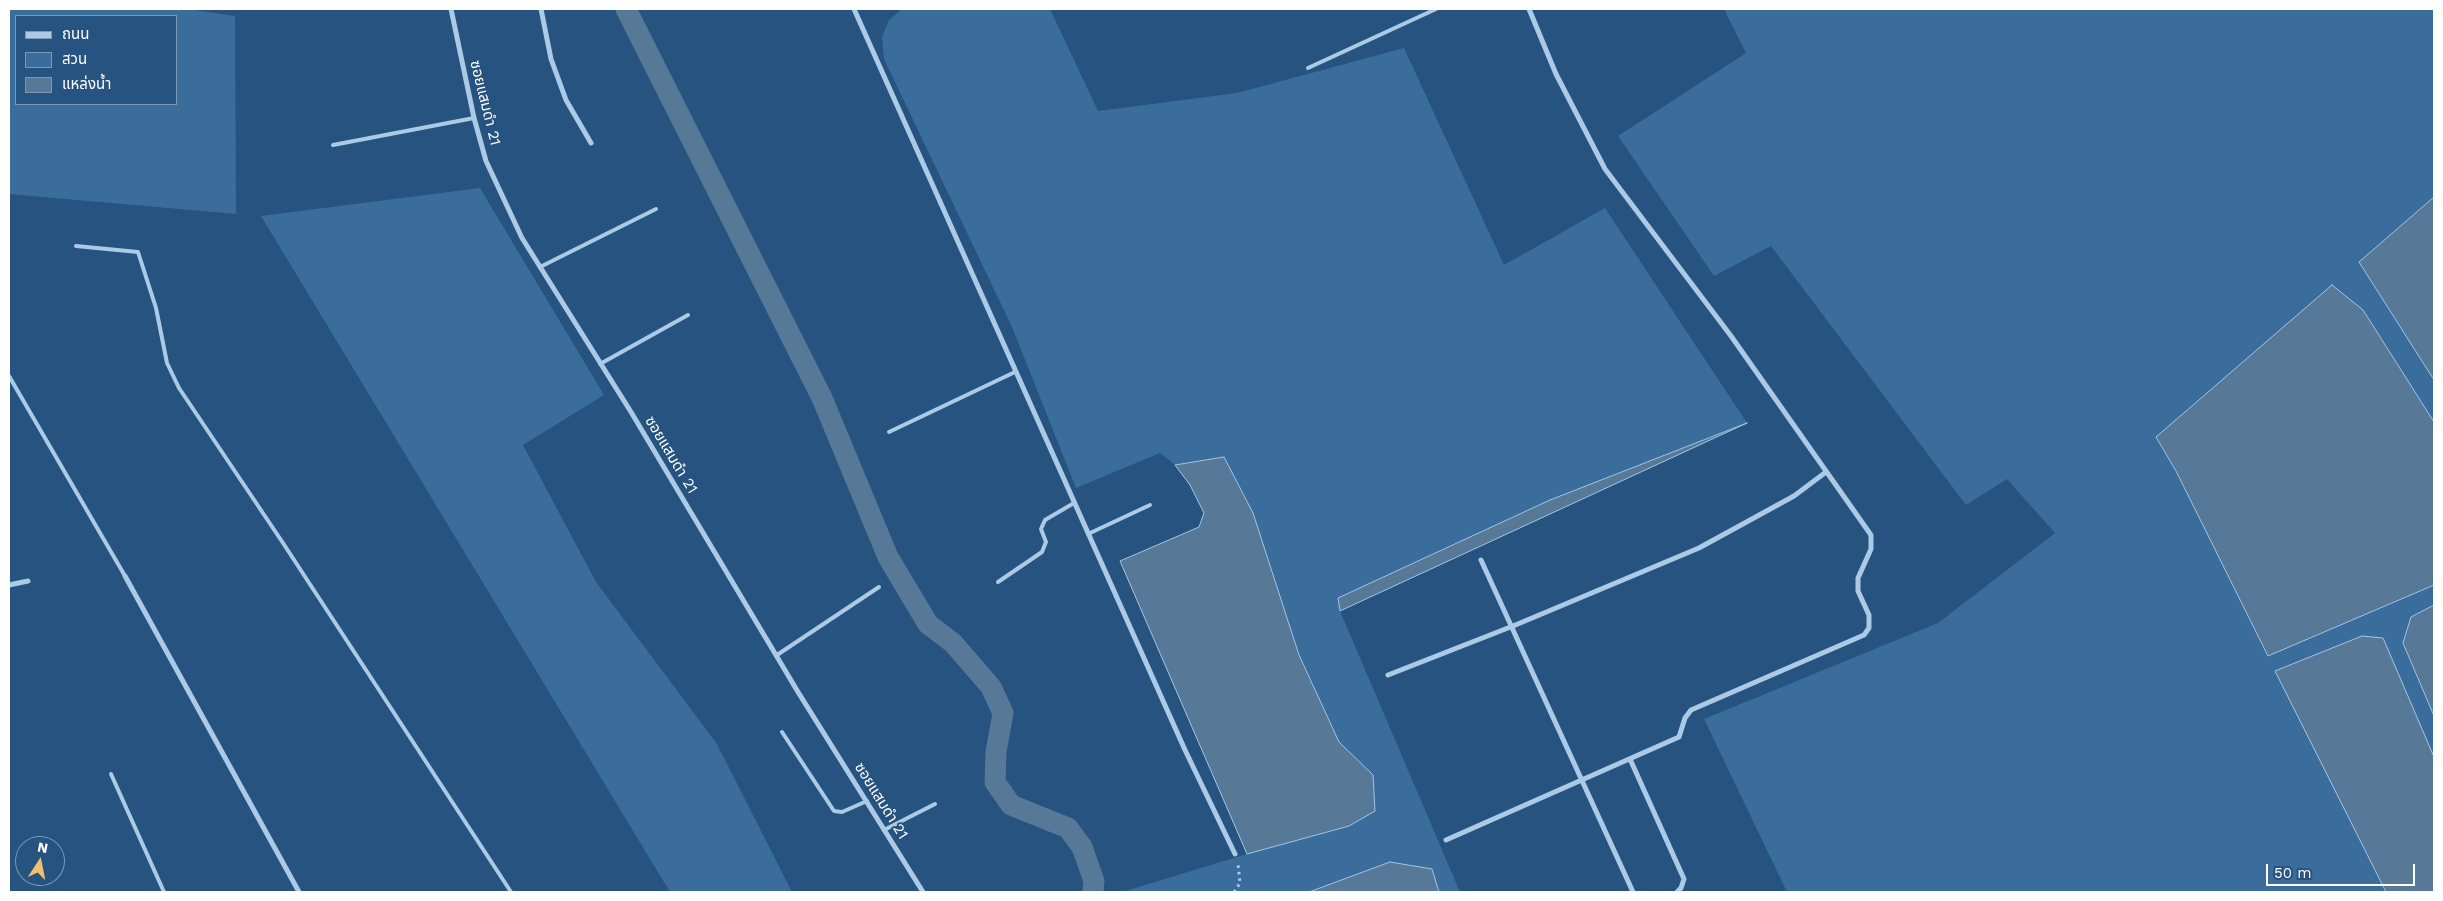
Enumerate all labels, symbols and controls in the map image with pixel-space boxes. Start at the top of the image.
legend [15,15,178,105]
text: ถนน [62,25,89,43]
text: สวน [62,50,87,68]
street label: ซอยแสมดำ 21 [466,59,504,147]
text: แหล่งน้ำ [62,75,111,93]
street label: ซอยแสมดำ 21 [641,413,701,497]
street label: ซอยแสมดำ 21 [850,759,912,843]
north arrow [15,836,65,886]
text: N [36,838,49,856]
scale bar [2268,854,2417,886]
text: 50 m [2274,864,2311,882]

